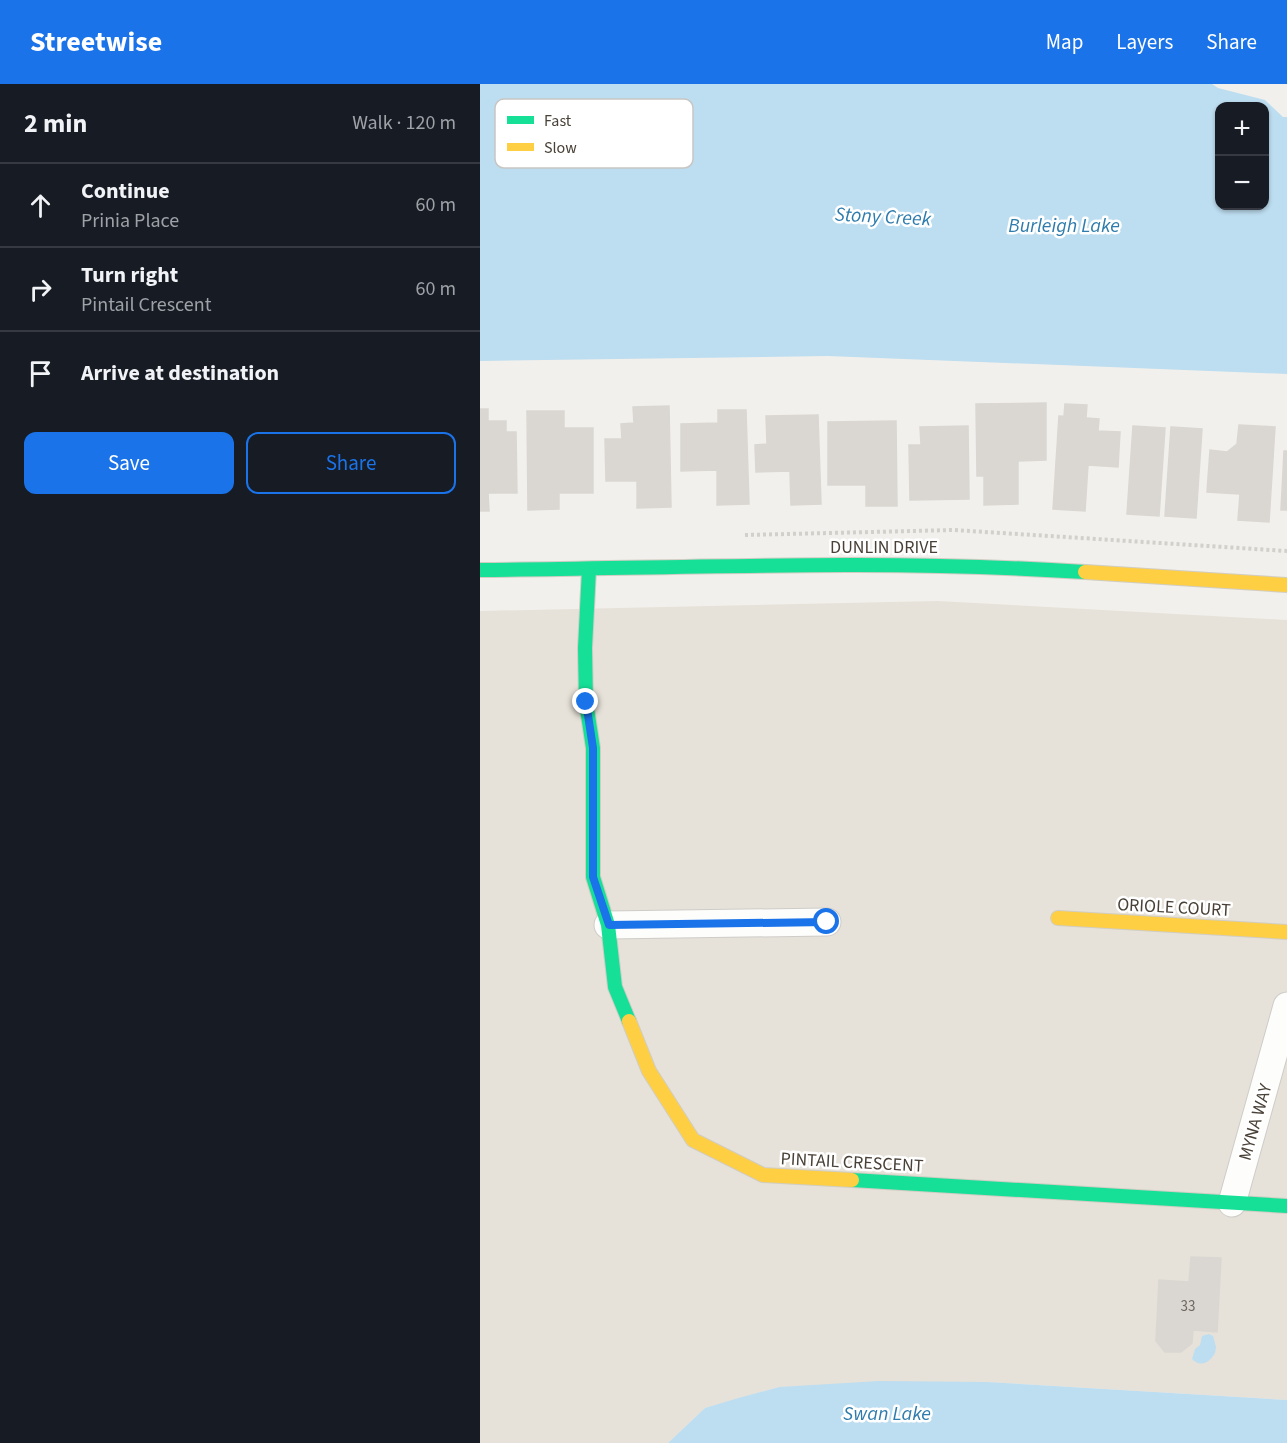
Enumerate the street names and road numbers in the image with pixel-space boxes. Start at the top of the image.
street label: DUNLIN DRIVE [830,535,938,560]
street label: ORIOLE COURT [1117,892,1232,923]
street label: MYNA WAY [1233,1080,1278,1164]
street label: PINTAIL CRESCENT [780,1146,924,1179]

